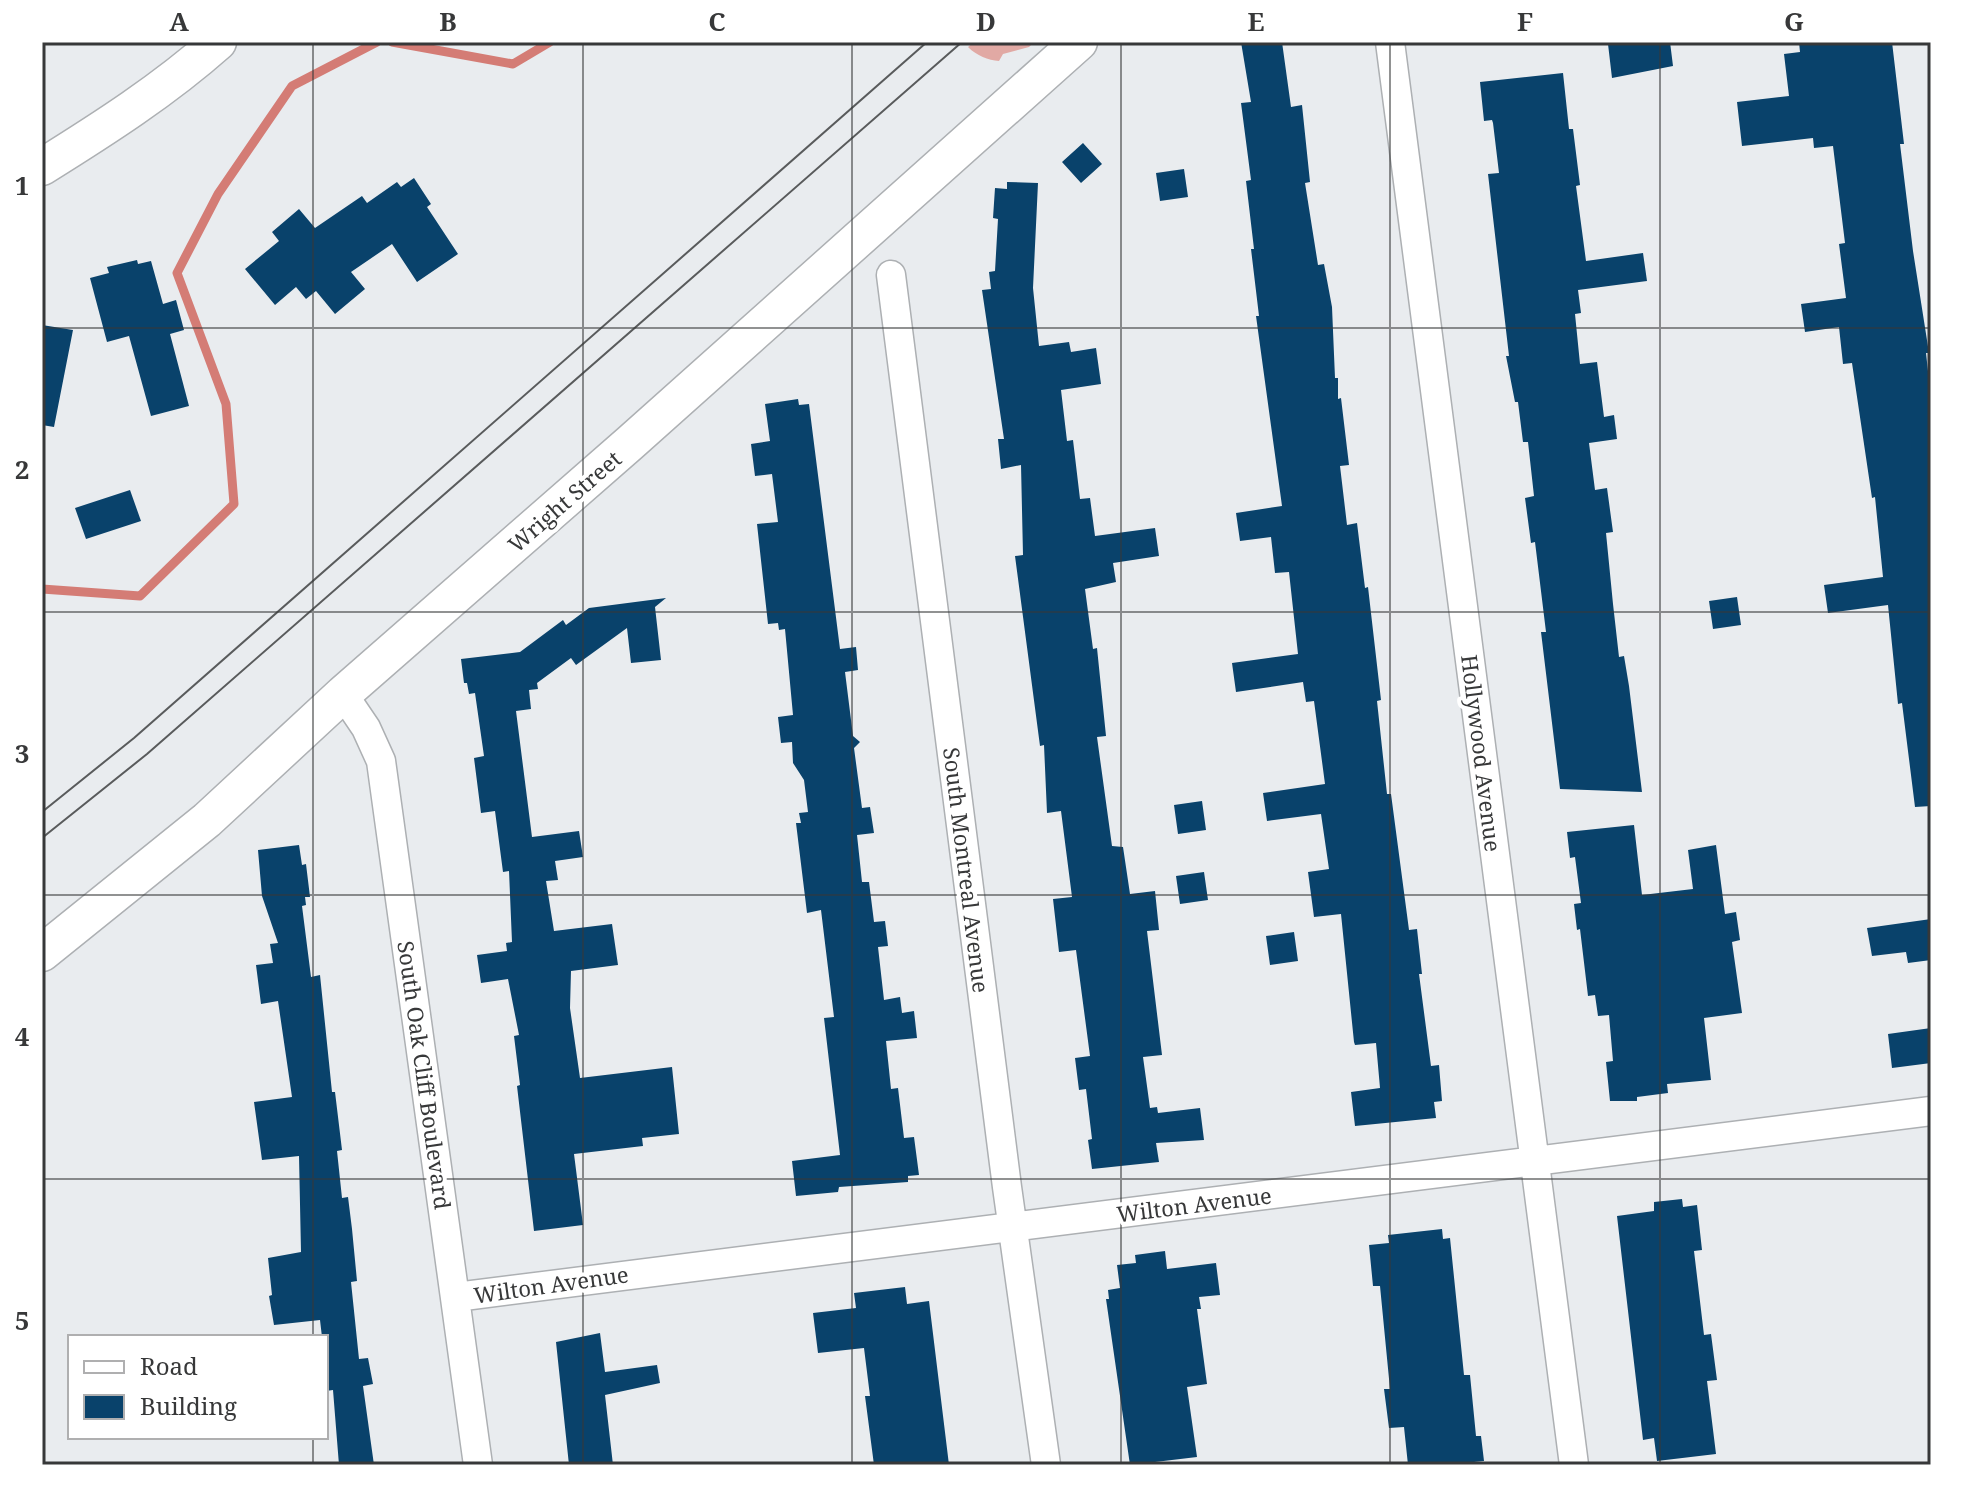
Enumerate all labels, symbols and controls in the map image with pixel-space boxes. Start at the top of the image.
text: A [169,3,189,39]
text: B [439,3,457,39]
text: C [708,3,726,39]
text: D [976,3,996,39]
text: E [1248,3,1265,39]
text: F [1517,3,1533,39]
text: G [1784,3,1804,39]
text: 1 [15,167,29,203]
street label: Wright Street [501,443,627,559]
text: 2 [15,451,29,487]
street label: Hollywood Avenue [1455,653,1509,853]
text: 3 [15,735,29,771]
street label: South Montreal Avenue [937,746,997,994]
street label: South Oak Cliff Boulevard [391,939,459,1212]
text: 4 [15,1018,30,1054]
street label: Wilton Avenue [1115,1180,1273,1228]
street label: Wilton Avenue [472,1258,630,1310]
text: 5 [15,1302,29,1338]
legend [68,1335,328,1439]
text: Road [140,1349,198,1382]
text: Building [140,1389,237,1422]

